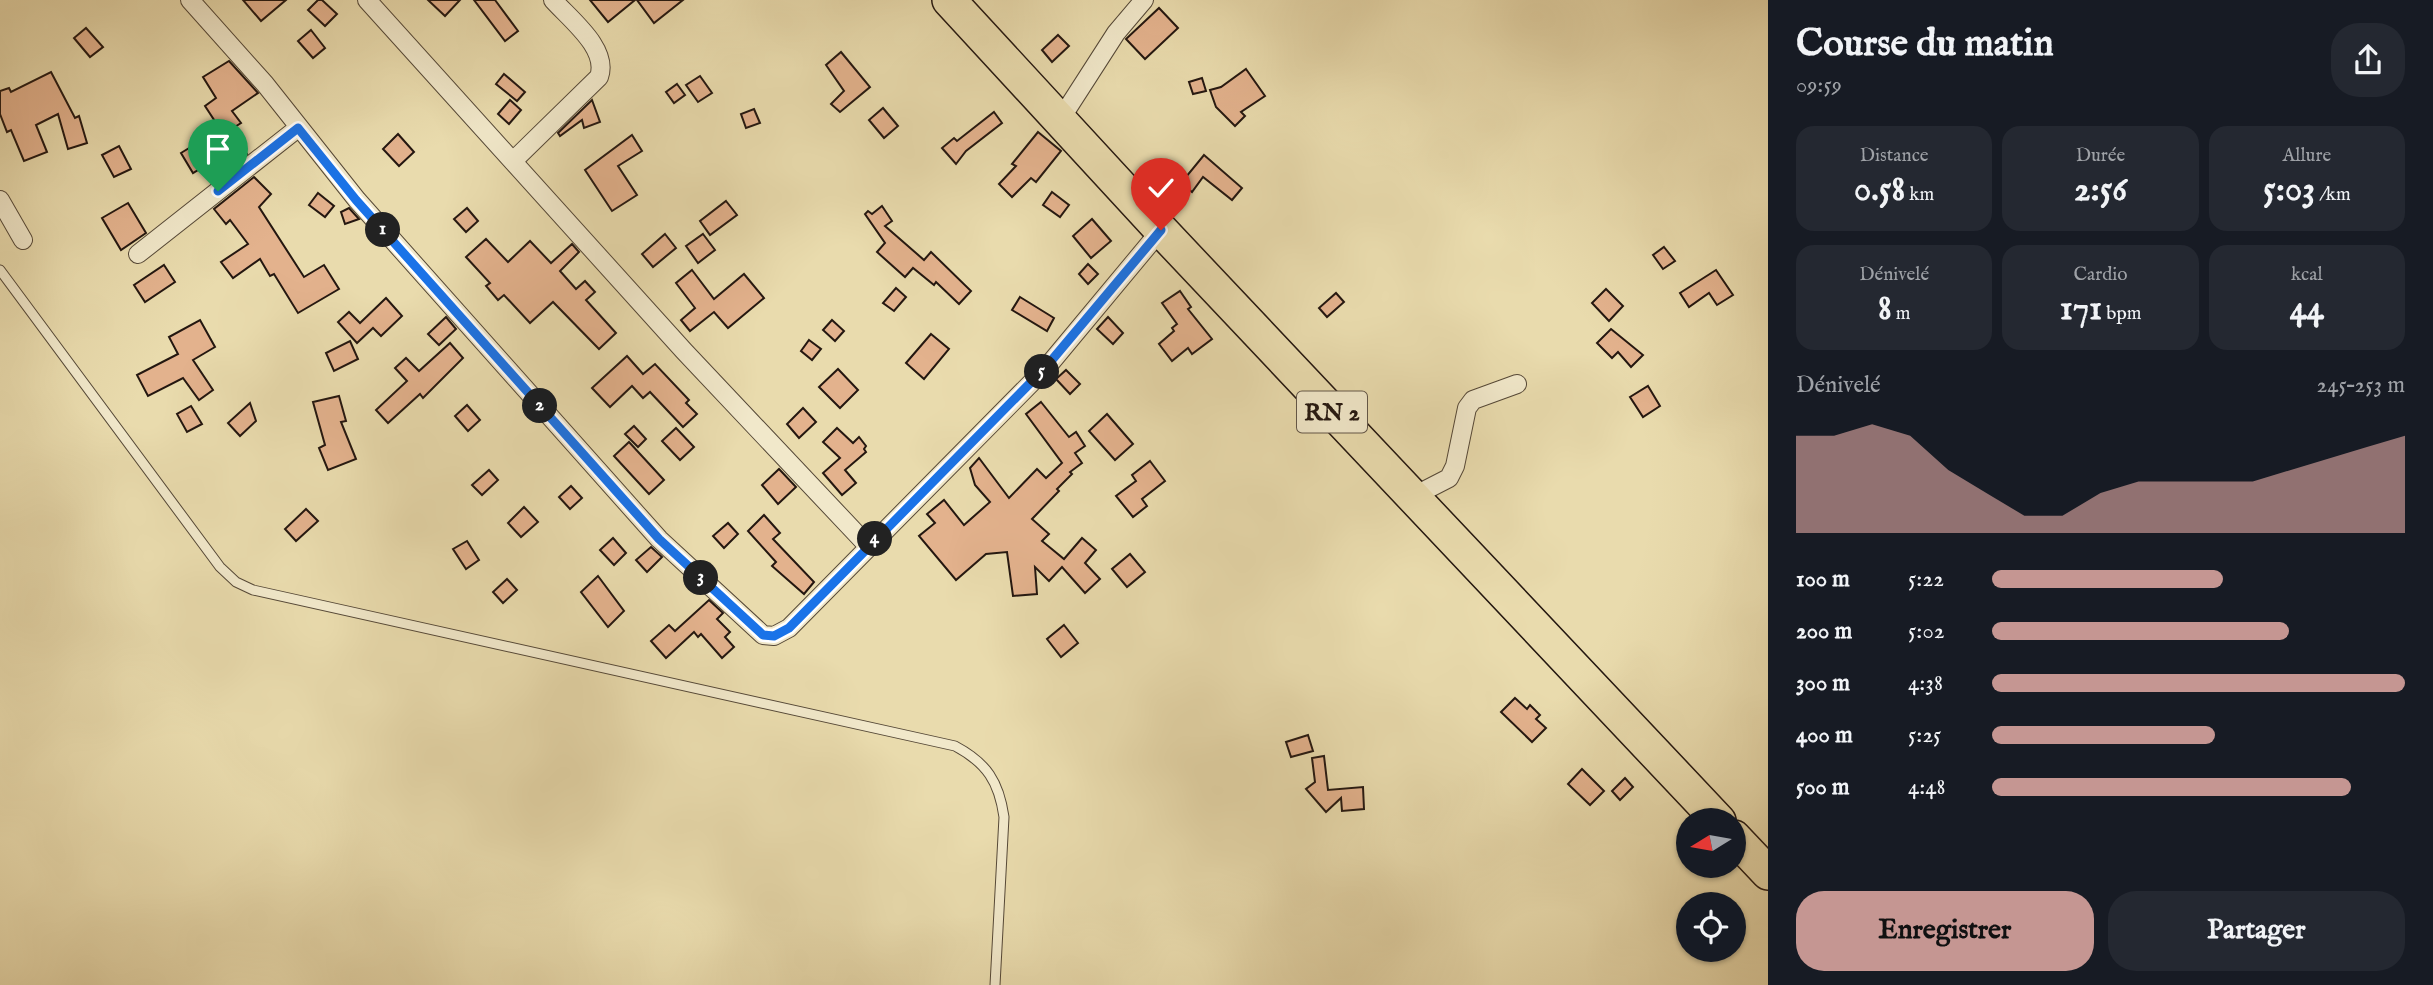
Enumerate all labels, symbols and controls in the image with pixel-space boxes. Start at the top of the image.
text: Course du matin [1796,21,2054,69]
button: share [2331,23,2405,97]
text: 09:59 [1796,71,1842,100]
pin [188,119,248,191]
icon: arrive [199,130,237,168]
text: Distance [1860,144,1929,168]
text: Durée [2076,144,2125,168]
text: Allure [2282,144,2331,168]
pin [1131,158,1191,230]
text: 0.58 [1854,168,1905,213]
text: 2:56 [2074,168,2127,213]
text: 5:03 [2263,168,2315,213]
icon: check [1142,169,1180,207]
text: km [1905,183,1934,207]
text: /km [2315,183,2351,207]
pin: 1 [366,212,400,247]
text: 1 [379,217,386,241]
text: Dénivelé [1859,263,1929,287]
text: Cardio [2073,263,2128,287]
text: kcal [2291,263,2323,287]
text: 8 [1878,287,1892,332]
text: 171 [2060,287,2102,332]
text: 44 [2290,287,2324,332]
text: m [1892,302,1910,326]
text: bpm [2102,302,2141,326]
pin: 5 [1024,354,1060,390]
text: 5 [1038,359,1045,383]
text: Dénivelé [1796,371,1881,400]
text: 245–253 m [2317,371,2405,400]
pin: 2 [522,388,558,424]
road number: RN 2 [1297,391,1367,432]
text: 2 [535,393,544,417]
pin: 4 [858,522,892,556]
text: 4 [870,526,879,550]
pin: 3 [684,560,718,596]
text: 3 [697,565,704,589]
text: 100 m [1796,565,1850,594]
text: 5:22 [1908,565,1944,594]
text: 200 m [1796,617,1852,646]
text: 5:02 [1908,617,1945,646]
text: 300 m [1796,669,1850,698]
text: 4:38 [1908,669,1943,698]
text: 400 m [1796,721,1853,750]
text: 5:25 [1908,721,1941,750]
text: 500 m [1796,773,1850,802]
text: 4:48 [1908,773,1946,802]
north arrow [1676,808,1746,878]
map controls [1676,808,1746,962]
button: Enregistrer [1796,891,2094,971]
button: Partager [2108,891,2405,971]
button: locate [1676,892,1746,962]

